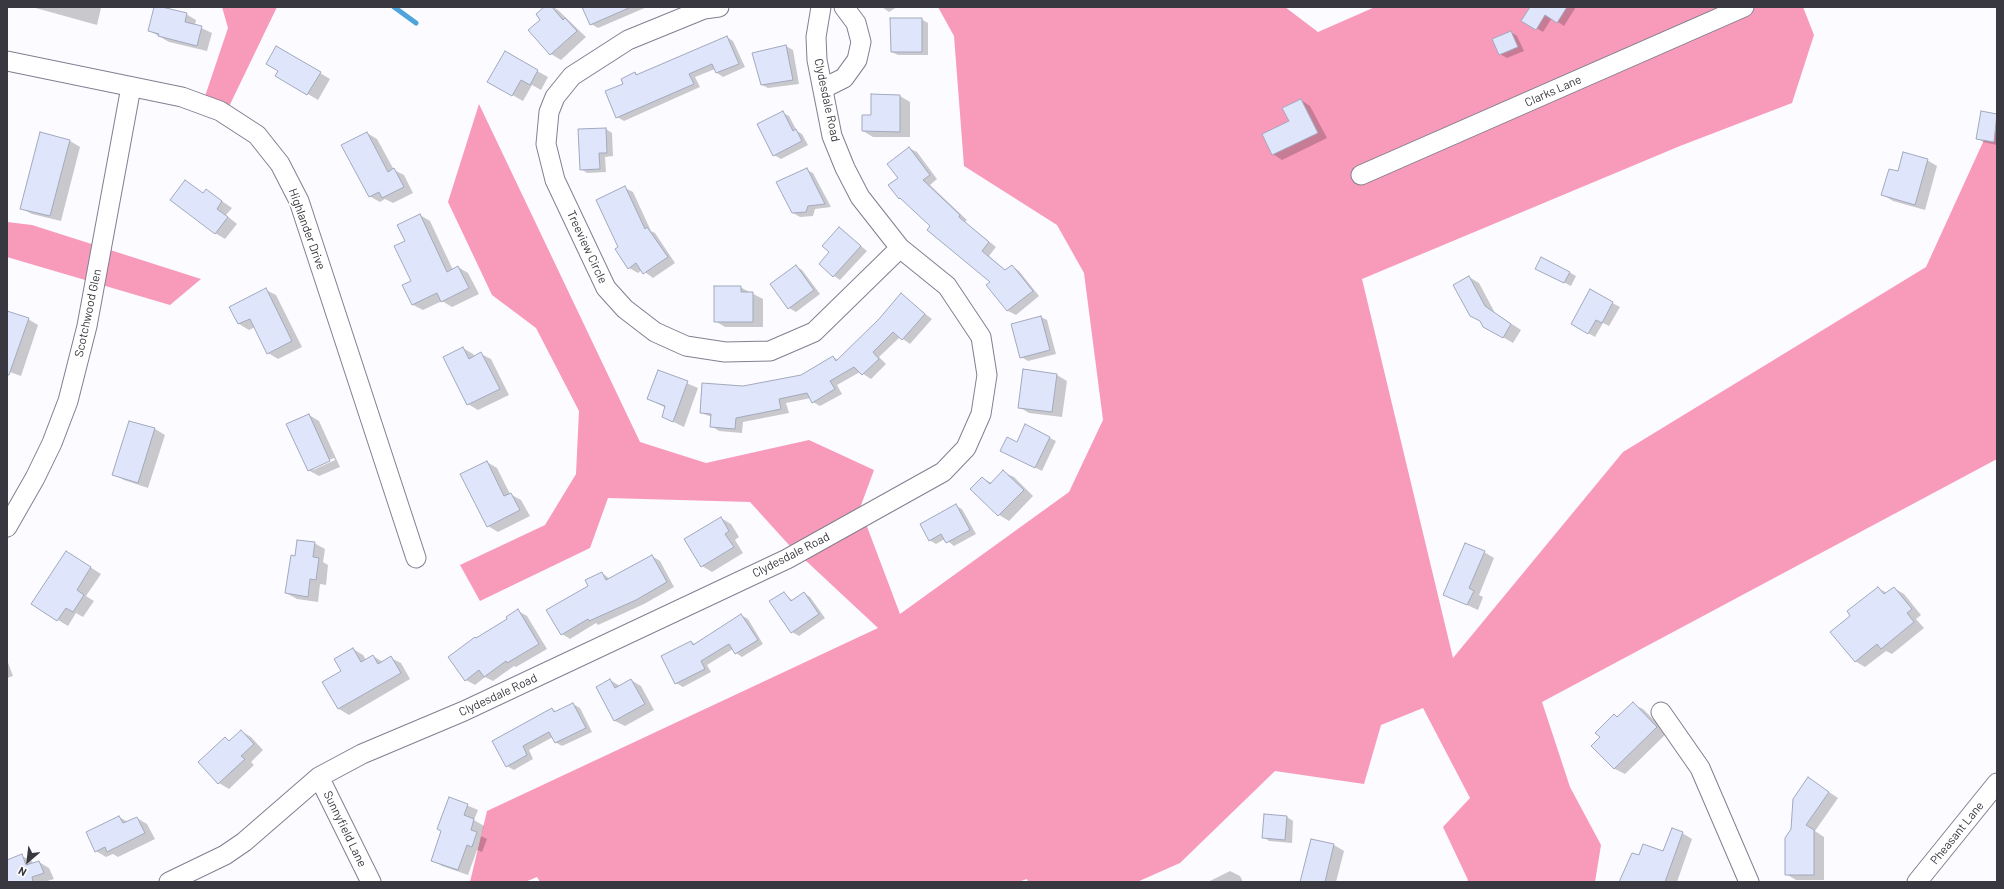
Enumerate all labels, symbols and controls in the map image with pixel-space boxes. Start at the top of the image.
street label: Clydesdale Road [811,57,843,143]
street label: Clarks Lane [1522,72,1584,110]
street label: Highlander Drive [286,186,328,272]
street label: Treeview Circle [564,208,610,286]
street label: Scotchwood Glen [72,268,104,358]
street label: Clydesdale Road [750,529,832,581]
street label: Clydesdale Road [457,671,539,719]
street label: Sunnyfield Lane [320,789,370,869]
street label: Pheasant Lane [1927,799,1987,867]
north arrow [8,841,48,881]
text: N [16,865,28,879]

